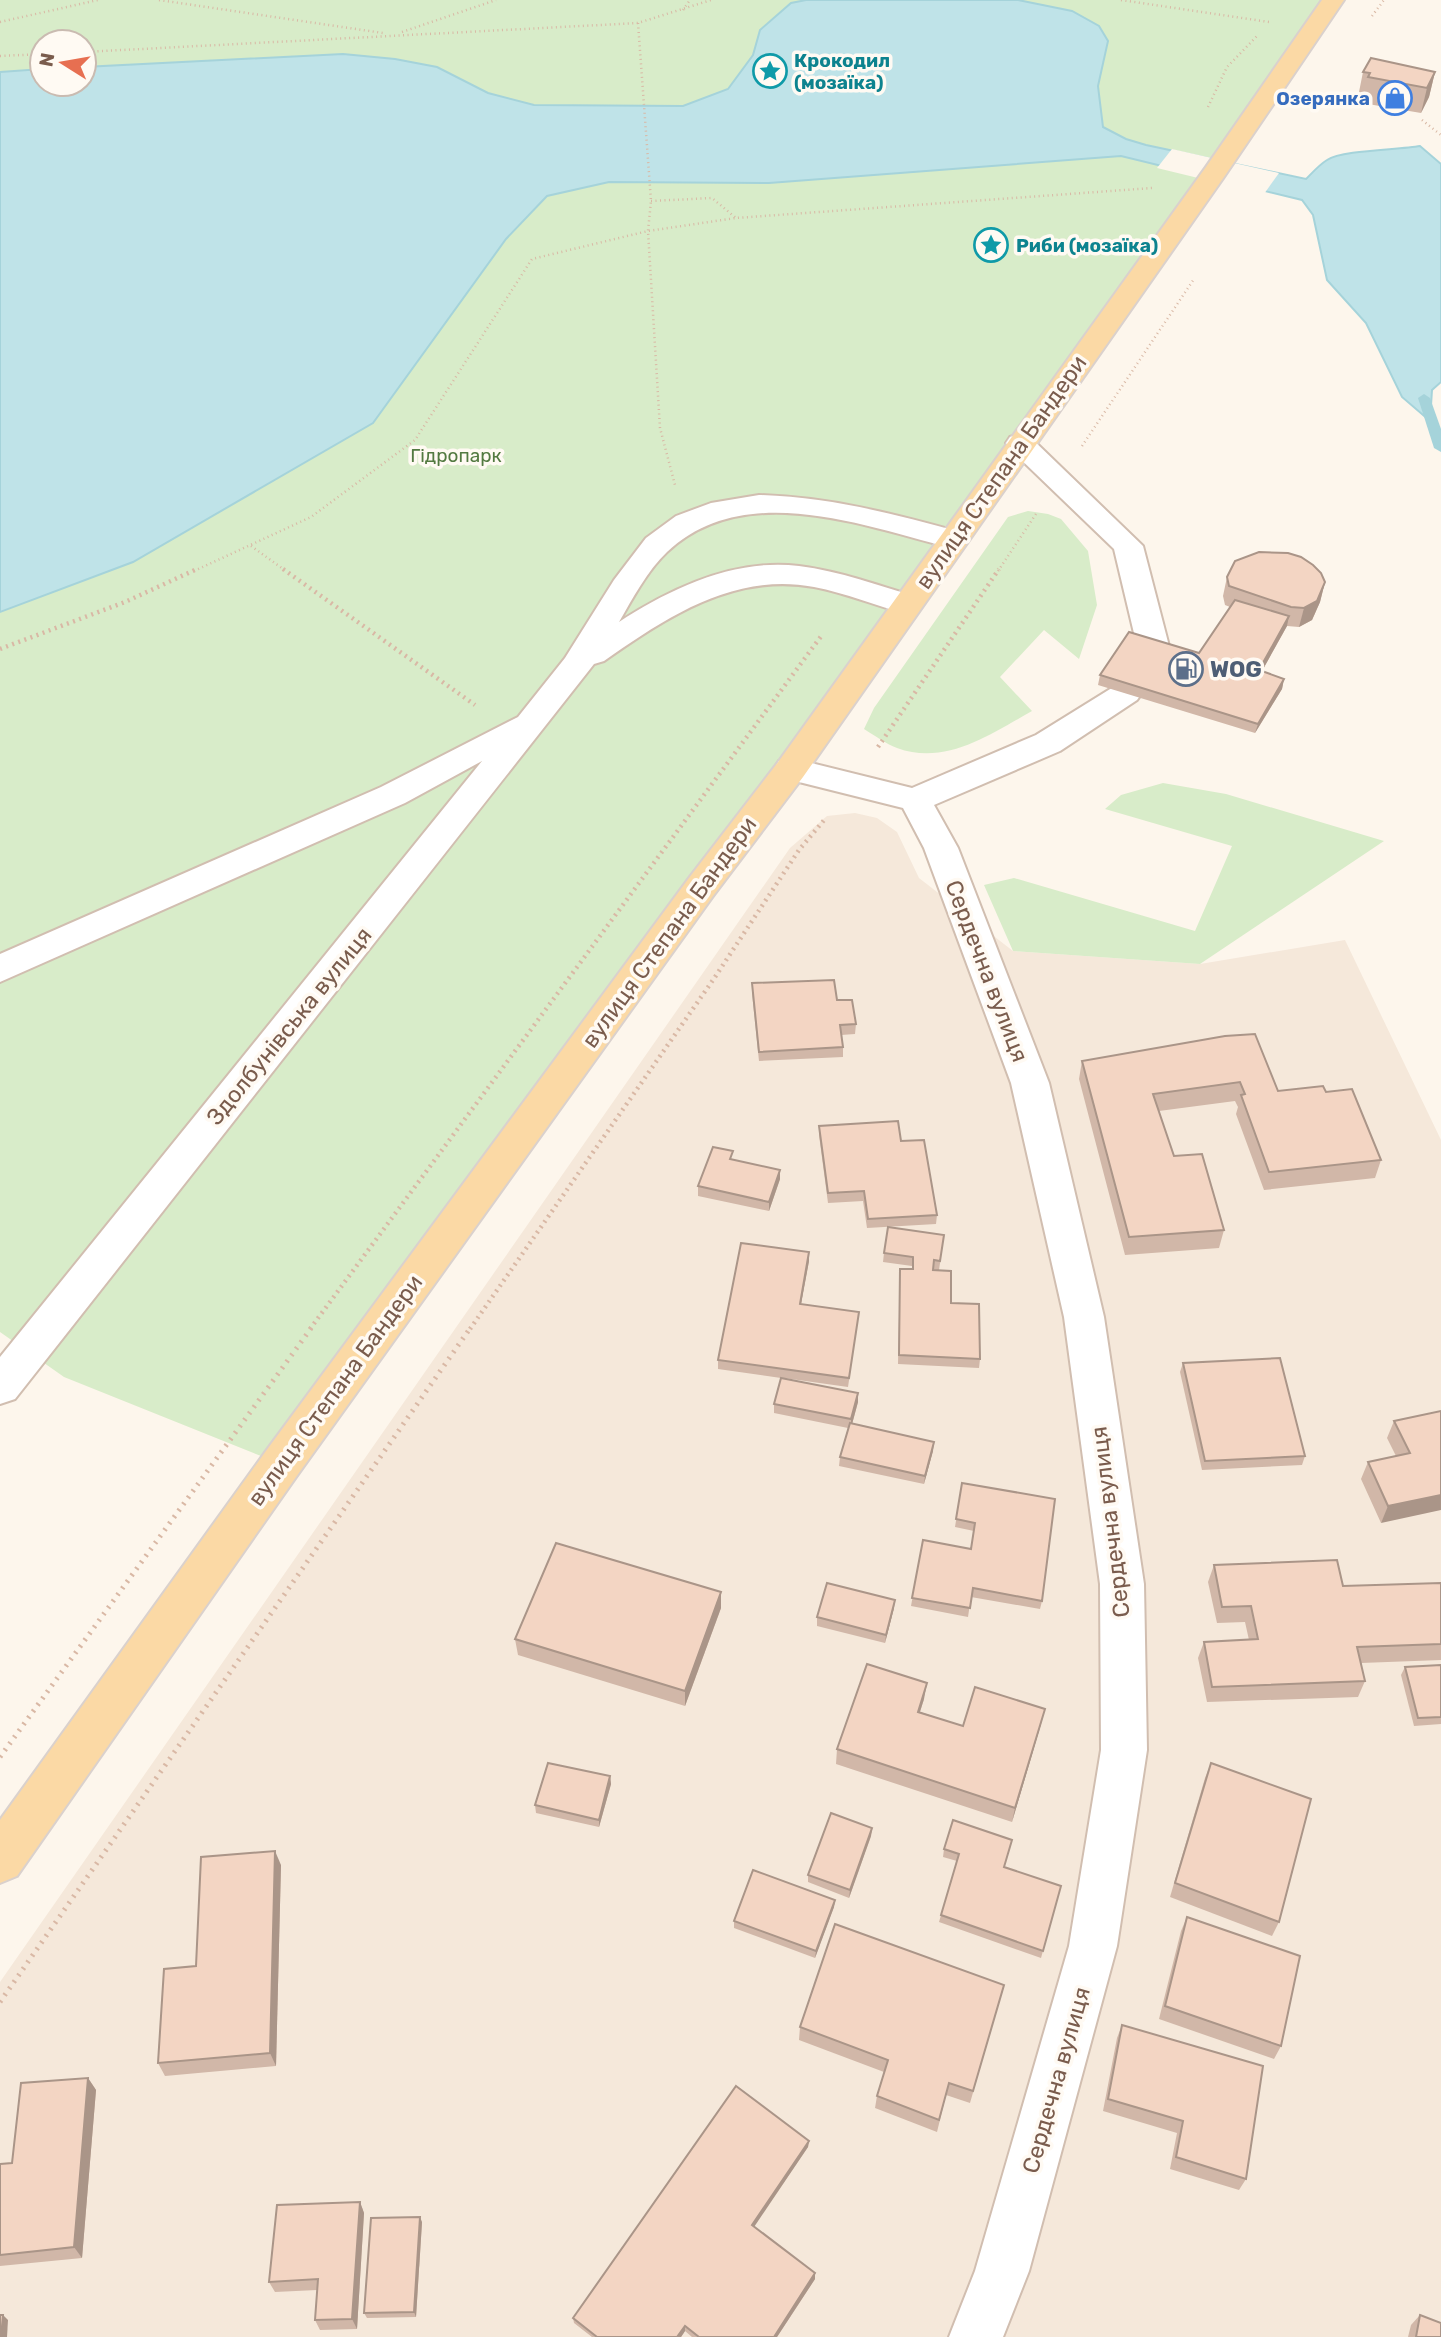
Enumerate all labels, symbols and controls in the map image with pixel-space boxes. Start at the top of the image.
north arrow [28,28,98,98]
place label: Крокодил (мозаїка) [794,49,890,94]
text: N [34,51,59,69]
place icon: Крокодил (мозаїка) [751,52,789,90]
shop icon: Озерянка [1376,79,1414,117]
place label: Озерянка [1276,87,1370,110]
place icon: Риби (мозаїка) [972,226,1010,264]
place label: Риби (мозаїка) [1016,234,1158,257]
street label: вулиця Степана Бандери [910,350,1092,594]
park label: Гідропарк [410,444,502,467]
fuel station icon: WOG [1167,650,1205,688]
place label: WOG [1210,655,1262,683]
street label: вулиця Степана Бандери [576,811,762,1053]
street label: Сердечна вулиця [939,876,1035,1066]
street label: Здолбунівська вулиця [201,921,377,1131]
street label: вулиця Степана Бандери [242,1269,428,1511]
street label: Сердечна вулиця [1084,1425,1136,1619]
street label: Сердечна вулиця [1016,1984,1096,2176]

